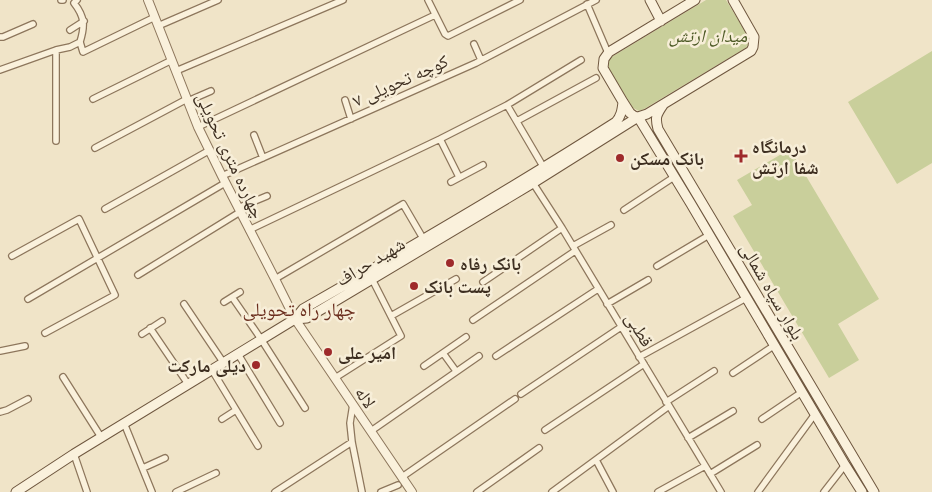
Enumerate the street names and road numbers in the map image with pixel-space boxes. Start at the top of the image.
street label: کوچه تحویلی ۷ [348,48,452,112]
street label: چهارده متری تحویلی [191,88,271,222]
street label: شهید حراف [331,231,409,291]
street label: بلوار سپاه شمالی [735,238,811,344]
street label: قطبی [620,307,660,351]
street label: لاله [350,381,382,413]

